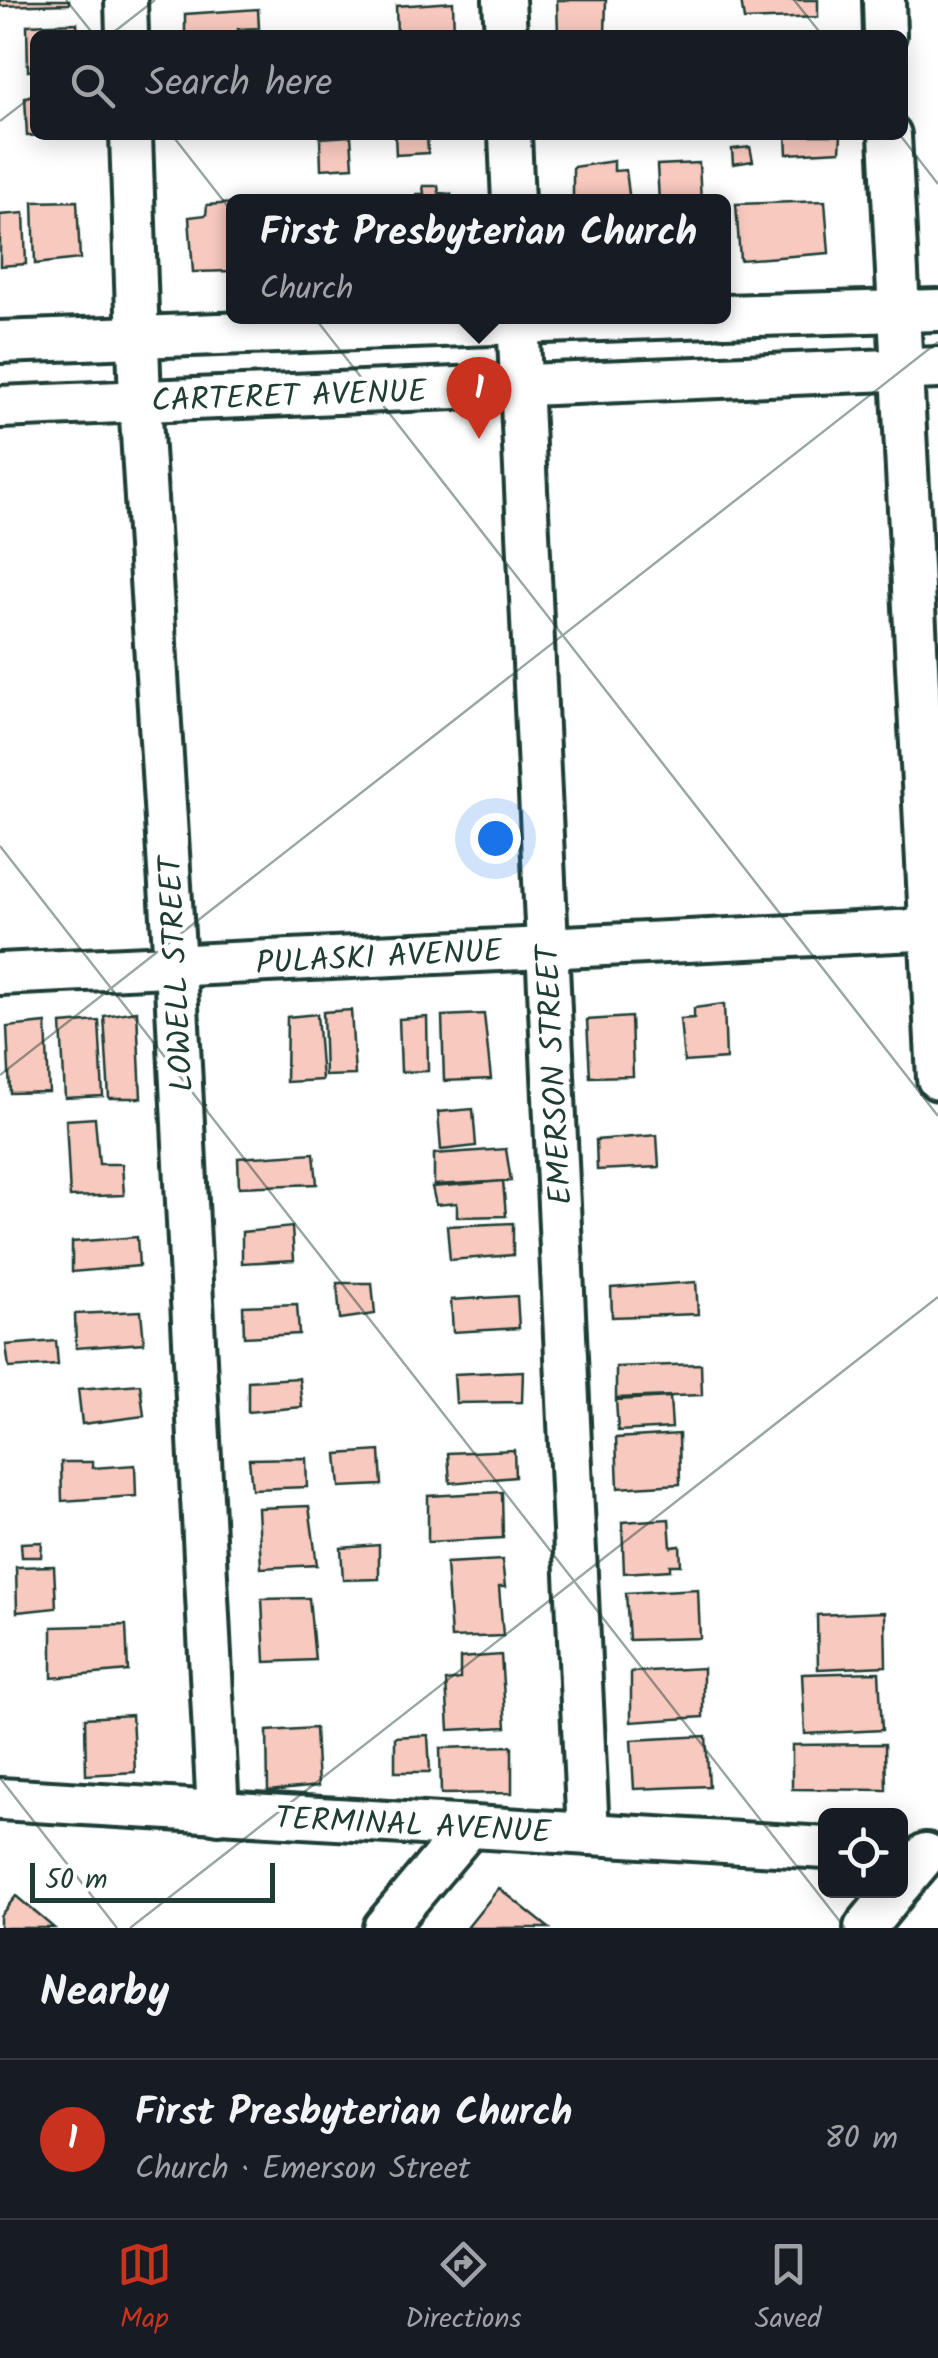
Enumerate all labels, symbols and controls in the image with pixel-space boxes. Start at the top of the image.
search box [30,30,908,140]
text: Search here [145,55,332,115]
icon: search [65,58,120,113]
popup [226,194,731,324]
text: First Presbyterian Church [260,204,697,264]
text: Church [260,264,354,315]
pin: 1 [446,356,512,439]
street label: CARTERET AVENUE [151,367,429,428]
your location [470,813,521,864]
street label: LOWELL STREET [146,852,209,1093]
street label: PULASKI AVENUE [255,927,505,990]
street label: EMERSON STREET [523,941,588,1206]
street label: TERMINAL AVENUE [274,1794,553,1859]
map controls [818,1808,908,1898]
button: locate [818,1808,908,1898]
scale bar [30,1858,275,1902]
text: 50 m [45,1858,108,1903]
text: Nearby [40,1960,169,2027]
text: First Presbyterian Church [135,2084,572,2144]
text: 1 [68,2114,77,2165]
text: 80 m [824,2114,898,2165]
text: Church · Emerson Street [135,2144,470,2195]
tab: Map [117,2237,172,2342]
tab: Directions [405,2237,521,2342]
tab: Saved [755,2237,821,2342]

